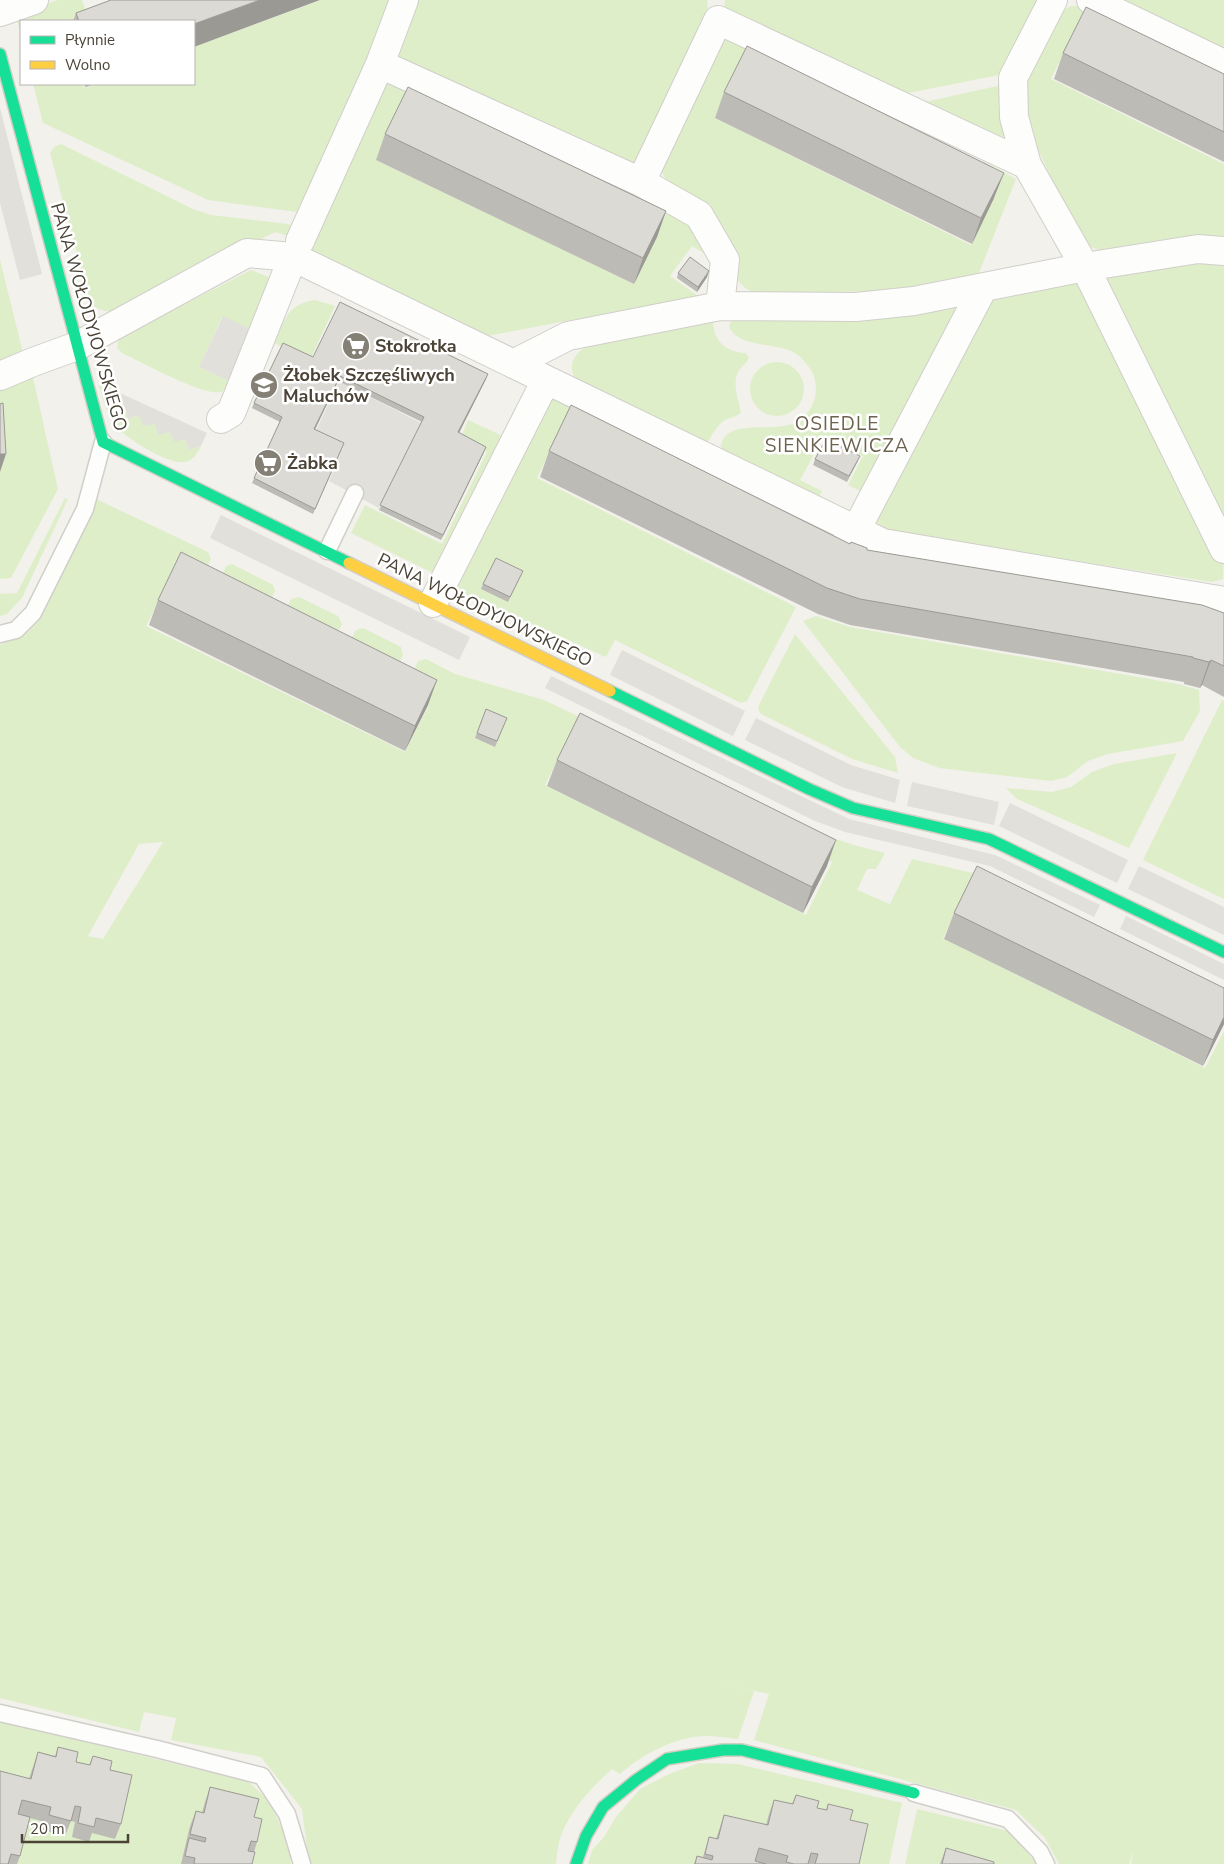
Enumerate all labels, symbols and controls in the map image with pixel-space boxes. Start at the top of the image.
legend [20,20,195,85]
text: Płynnie [65,30,115,50]
text: Wolno [65,55,110,75]
street label: PANA WOŁODYJOWSKIEGO [45,200,133,434]
supermarket icon: Stokrotka [341,331,371,361]
place label: Stokrotka [375,334,457,358]
place label: Żłobek Szczęśliwych Maluchów [283,363,455,408]
school or university icon: Żłobek Szczęśliwych Maluchów [249,370,279,400]
district label: OSIEDLE SIENKIEWICZA [765,411,909,459]
supermarket icon: Żabka [253,448,283,478]
place label: Żabka [287,451,338,475]
street label: PANA WOŁODYJOWSKIEGO [374,547,596,673]
scale bar [22,1812,129,1844]
text: 20 m [30,1819,65,1839]

